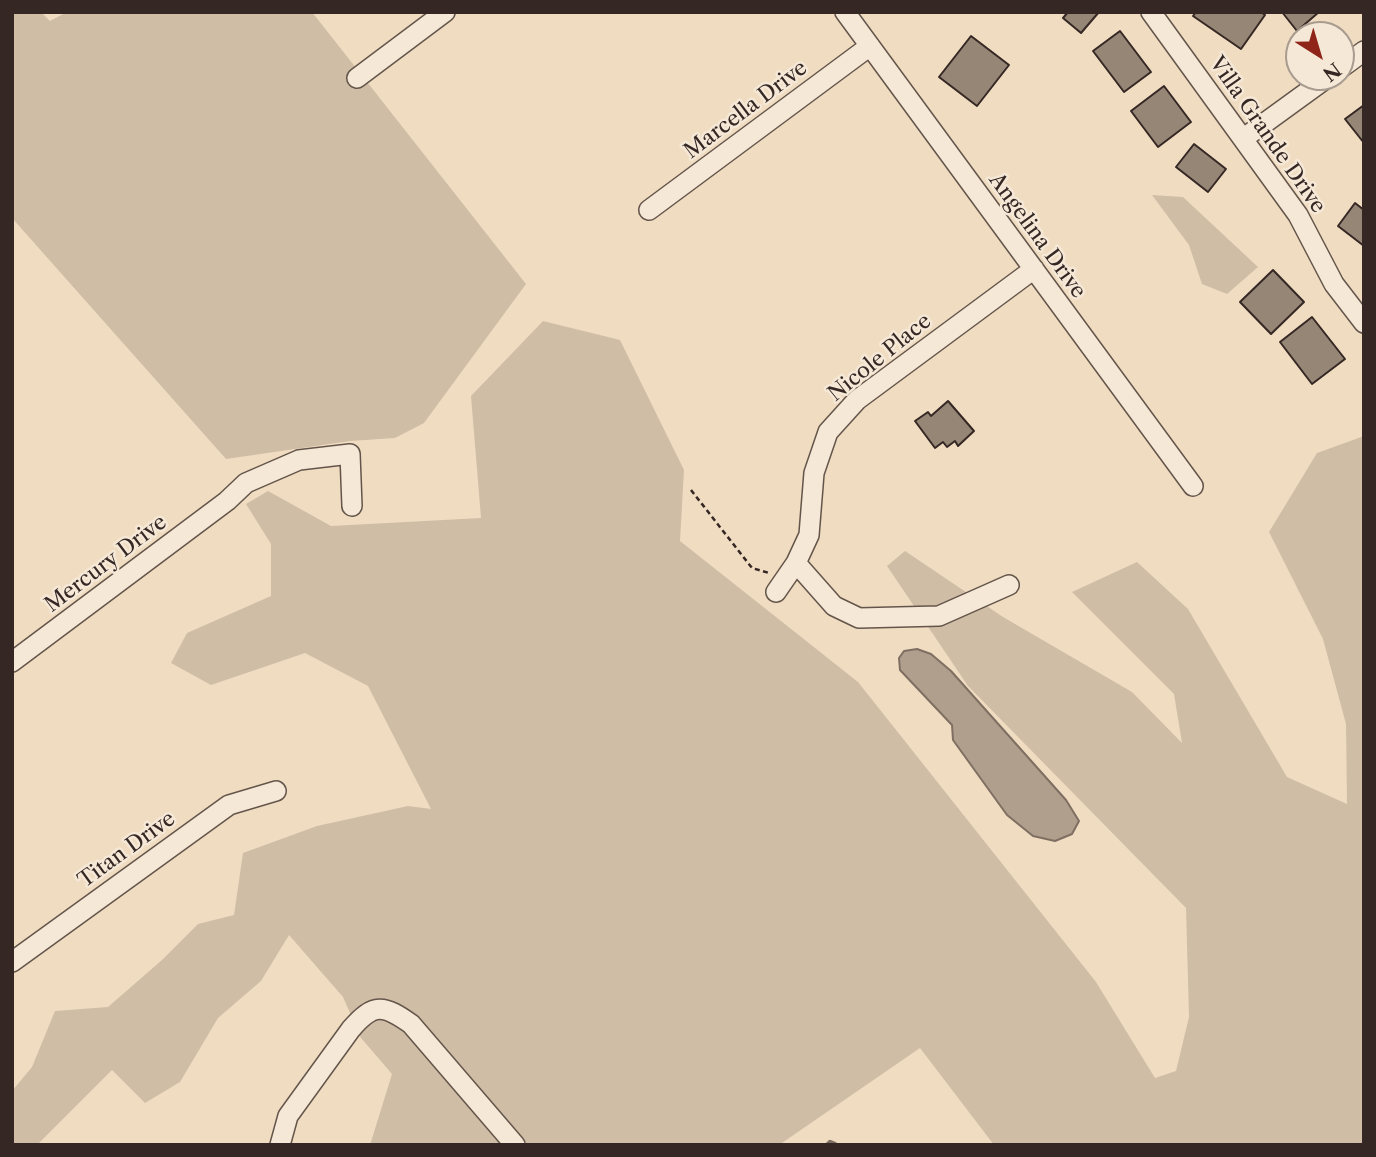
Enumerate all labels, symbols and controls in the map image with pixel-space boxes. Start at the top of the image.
north arrow [1285,21,1355,91]
street label: Villa Grande Drive [1204,52,1330,218]
street label: Marcella Drive [680,56,812,164]
text: N [1318,57,1345,86]
street label: Angelina Drive [983,169,1091,303]
street label: Nicole Place [823,309,937,407]
street label: Mercury Drive [40,510,172,618]
street label: Titan Drive [74,806,180,894]

